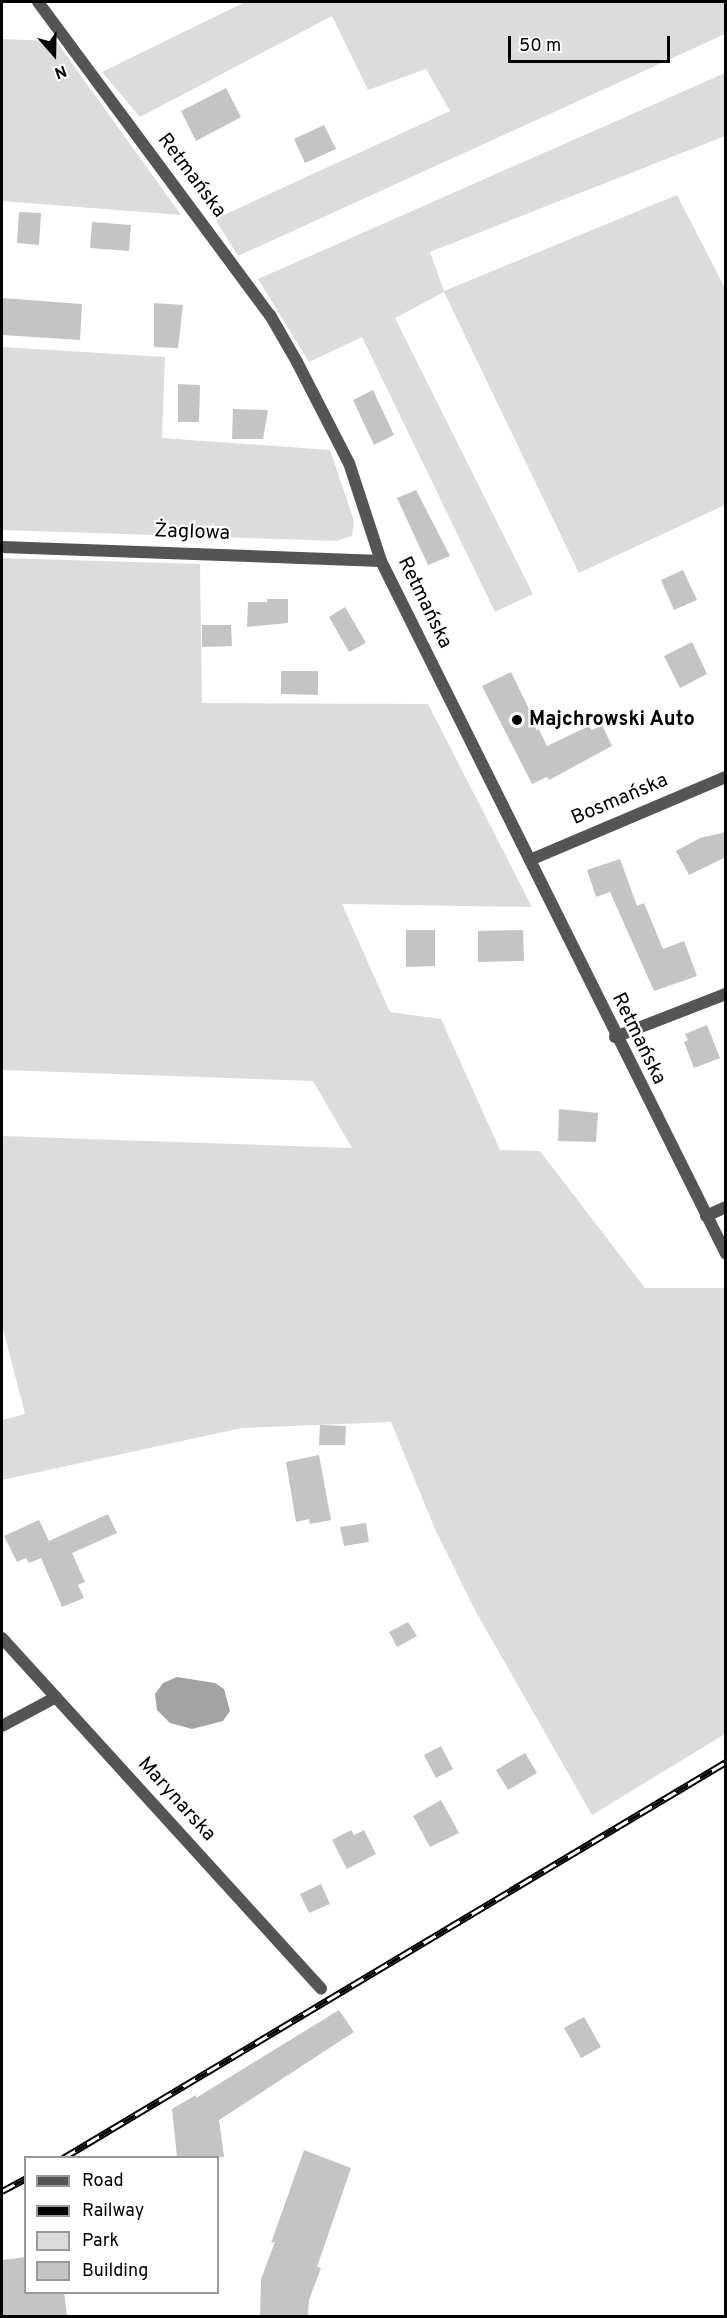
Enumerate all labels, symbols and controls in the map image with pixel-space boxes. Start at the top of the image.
north arrow [24,24,84,84]
scale bar [511,24,673,62]
text: 50 m [519,35,561,58]
text: N [51,60,69,82]
street label: Retmańska [152,129,230,223]
street label: Żaglowa [154,520,230,546]
street label: Retmańska [391,553,457,653]
place label: Majchrowski Auto [529,708,696,732]
marker: Majchrowski Auto [510,713,524,727]
street label: Bosmańska [568,769,672,831]
street label: Retmańska [605,989,671,1089]
street label: Marynarska [132,1753,220,1847]
legend [24,2156,219,2294]
text: Road [82,2170,124,2193]
text: Railway [82,2200,144,2223]
text: Park [82,2230,119,2253]
text: Building [82,2260,148,2283]

